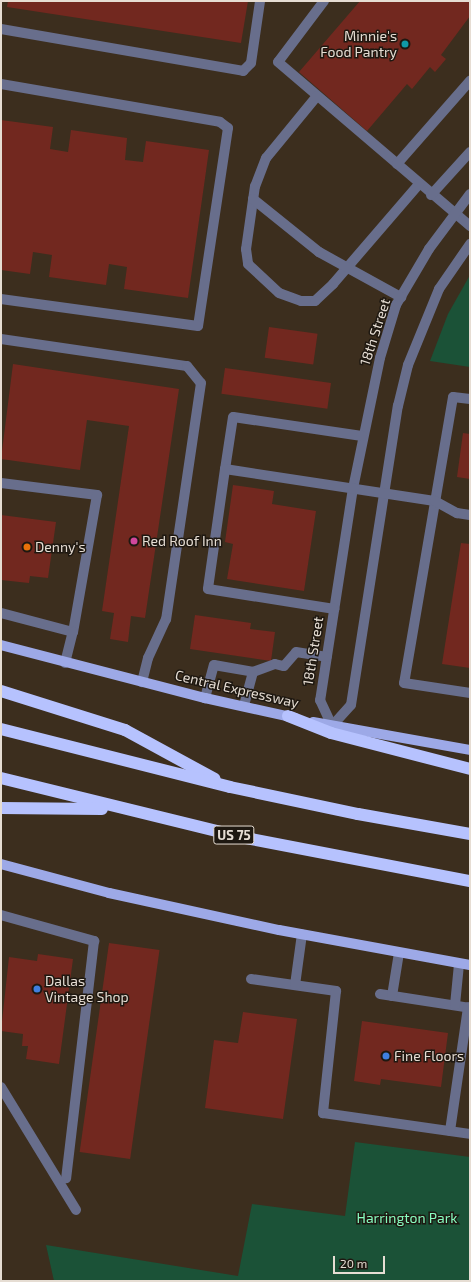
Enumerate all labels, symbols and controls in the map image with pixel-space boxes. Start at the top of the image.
place label: Minnie's Food Pantry [320,28,397,60]
marker: Minnie's Food Pantry [400,39,410,49]
street label: 18th Street [356,296,394,368]
place label: Red Roof Inn [142,533,222,549]
marker: Red Roof Inn [129,536,139,546]
place label: Denny's [35,539,86,555]
marker: Denny's [22,542,32,552]
street label: 18th Street [299,615,327,687]
street label: Central Expressway [173,667,301,711]
road number: US 75 [213,824,255,846]
place label: Dallas Vintage Shop [45,973,129,1006]
marker: Dallas Vintage Shop [32,984,42,994]
place label: Fine Floors [394,1048,464,1064]
marker: Fine Floors [381,1051,391,1061]
park label: Harrington Park [357,1210,457,1226]
scale bar [335,1248,387,1274]
text: 20 m [340,1256,367,1270]

